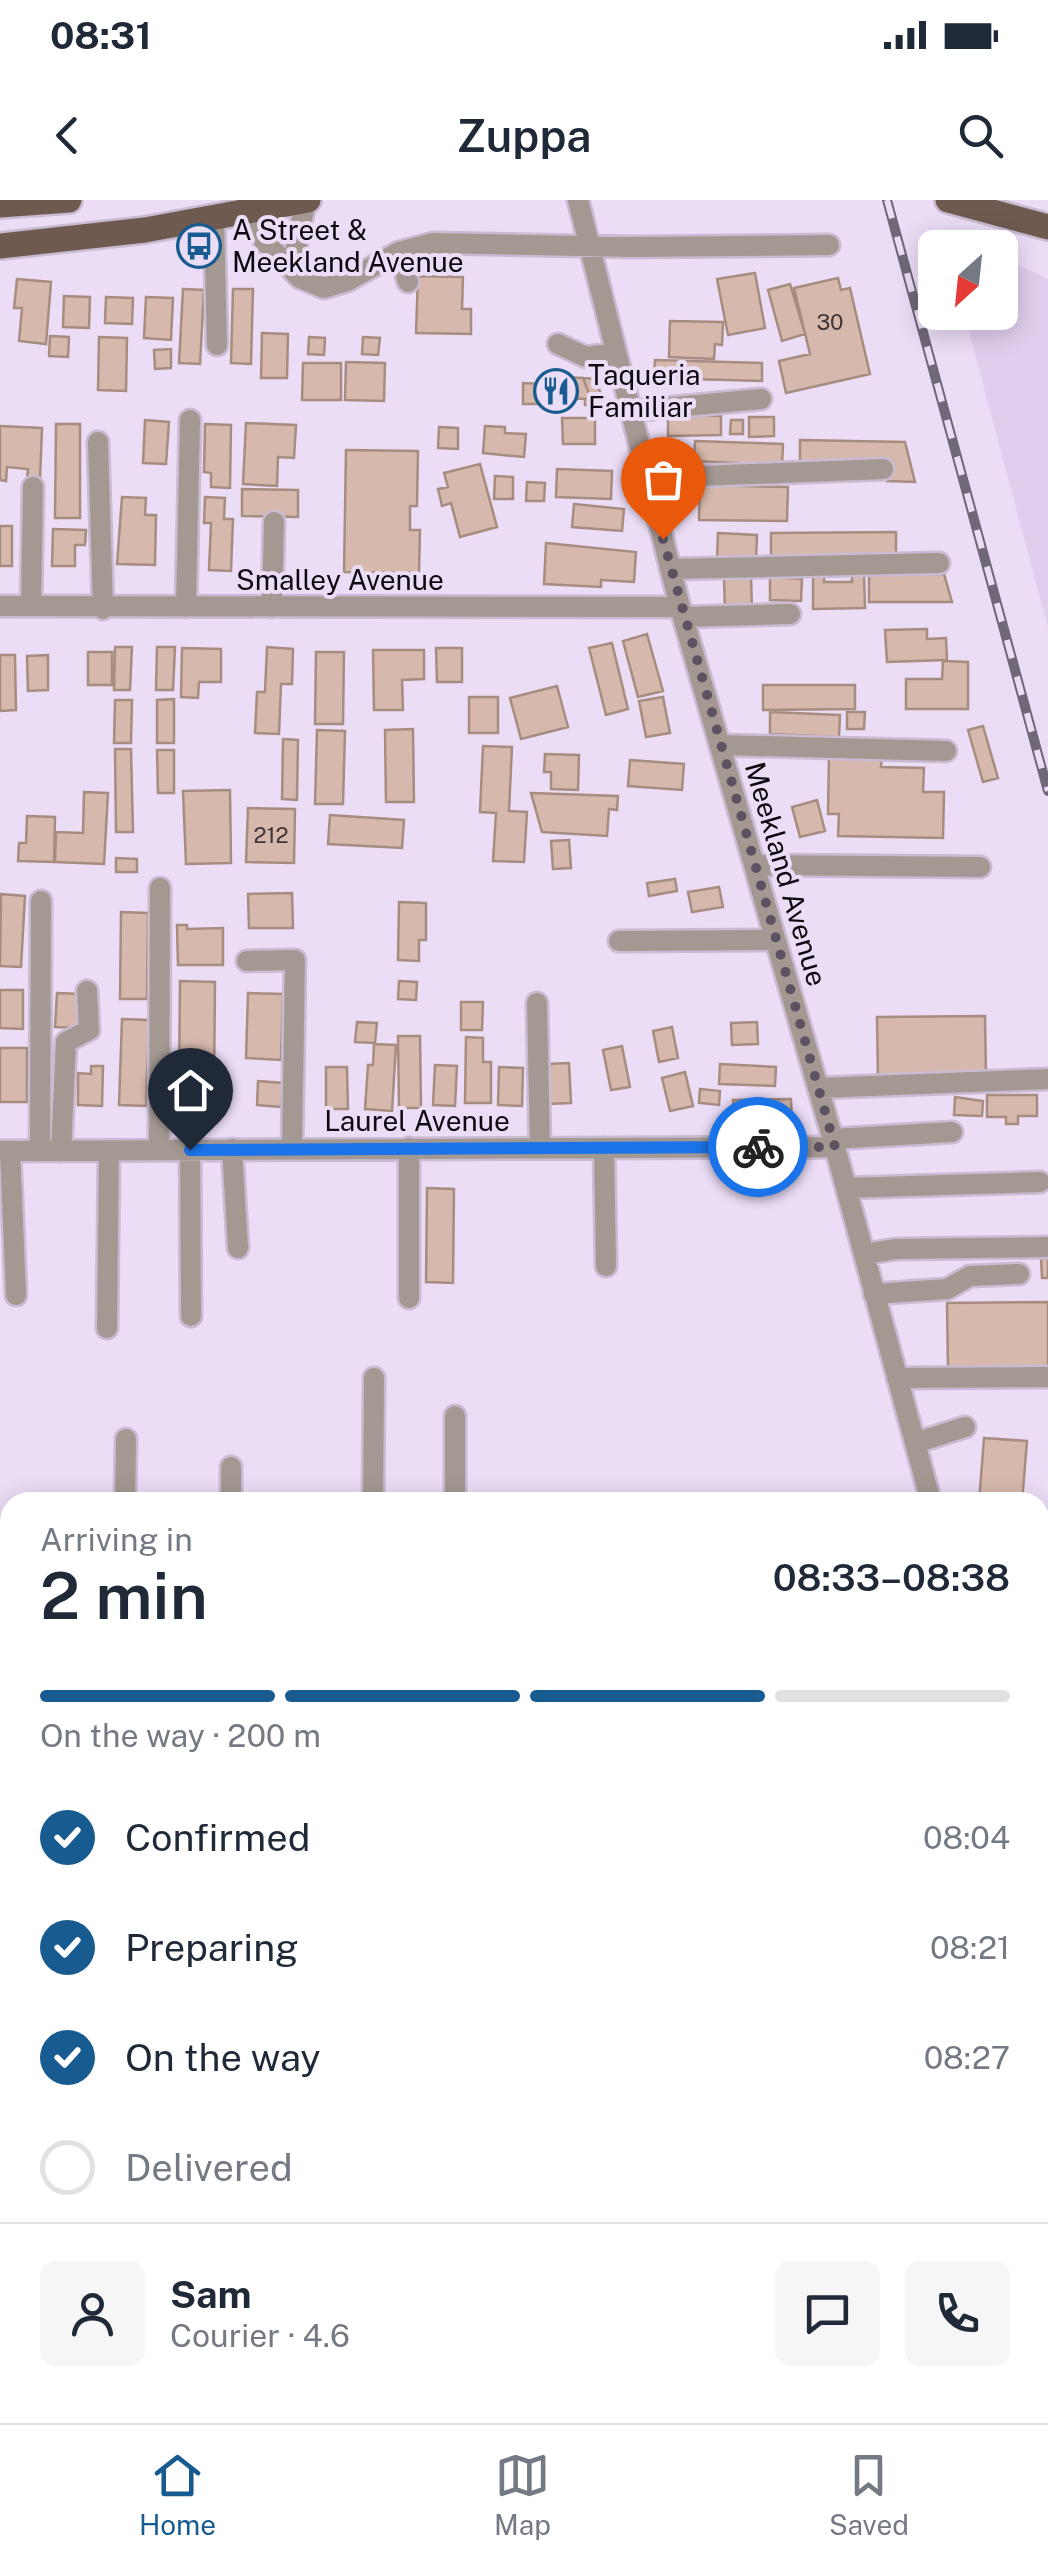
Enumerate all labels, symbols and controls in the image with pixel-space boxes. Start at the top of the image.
text: 08:31 [50,13,152,58]
icon: back [40,108,95,163]
icon: search [953,108,1008,163]
text: Zuppa [456,109,592,162]
place label: A Street & Meekland Avenue [232,213,464,278]
bus stop icon: A Street & Meekland Avenue [176,223,222,269]
north arrow [918,230,1018,330]
map controls [918,230,1018,330]
house number: 30 [816,309,844,335]
place label: Taqueria Familiar [588,358,701,423]
restaurant icon: Taqueria Familiar [533,368,579,414]
pin [621,437,706,540]
icon: bag [636,452,691,507]
street label: Smalley Avenue [236,563,444,596]
street label: Meekland Avenue [739,758,834,990]
house number: 212 [253,822,289,848]
pin [148,1048,233,1151]
icon: home [163,1063,218,1118]
courier [708,1097,808,1197]
street label: Laurel Avenue [324,1104,510,1137]
icon: bike [731,1120,786,1175]
text: Arriving in [40,1521,193,1558]
text: 08:33–08:38 [773,1555,1010,1600]
text: 2 min [40,1557,208,1634]
text: On the way · 200 m [40,1717,321,1754]
icon: check [40,1810,95,1865]
text: Confirmed [125,1815,310,1860]
text: 08:04 [923,1819,1010,1856]
icon: check [40,1920,95,1975]
text: Preparing [125,1925,299,1970]
text: 08:21 [930,1929,1010,1966]
icon: check [40,2030,95,2085]
text: On the way [125,2035,321,2080]
text: 08:27 [924,2039,1010,2076]
text: Delivered [125,2145,293,2190]
button: person [40,2261,145,2366]
button: chat [775,2261,880,2366]
button: phone [905,2261,1010,2366]
text: Sam [170,2272,252,2317]
text: Courier · 4.6 [170,2317,350,2354]
tab: Home [139,2448,216,2541]
tab: Map [494,2448,551,2541]
tab: Saved [829,2448,909,2541]

